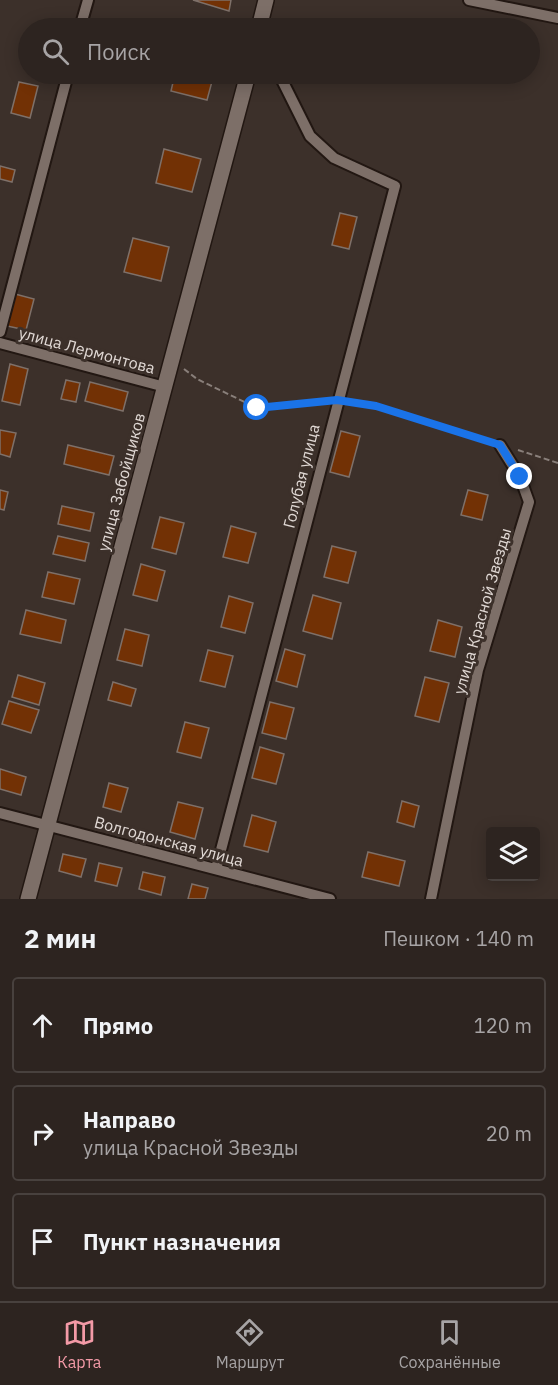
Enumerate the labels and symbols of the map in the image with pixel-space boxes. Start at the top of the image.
street label: улица Лермонтова [17,322,158,378]
route start [243,394,269,420]
street label: улица Забойщиков [93,411,149,553]
street label: Голубая улица [278,421,324,530]
route end [506,463,532,489]
street label: улица Красной Звезды [449,525,515,697]
street label: Волгодонская улица [92,811,246,871]

